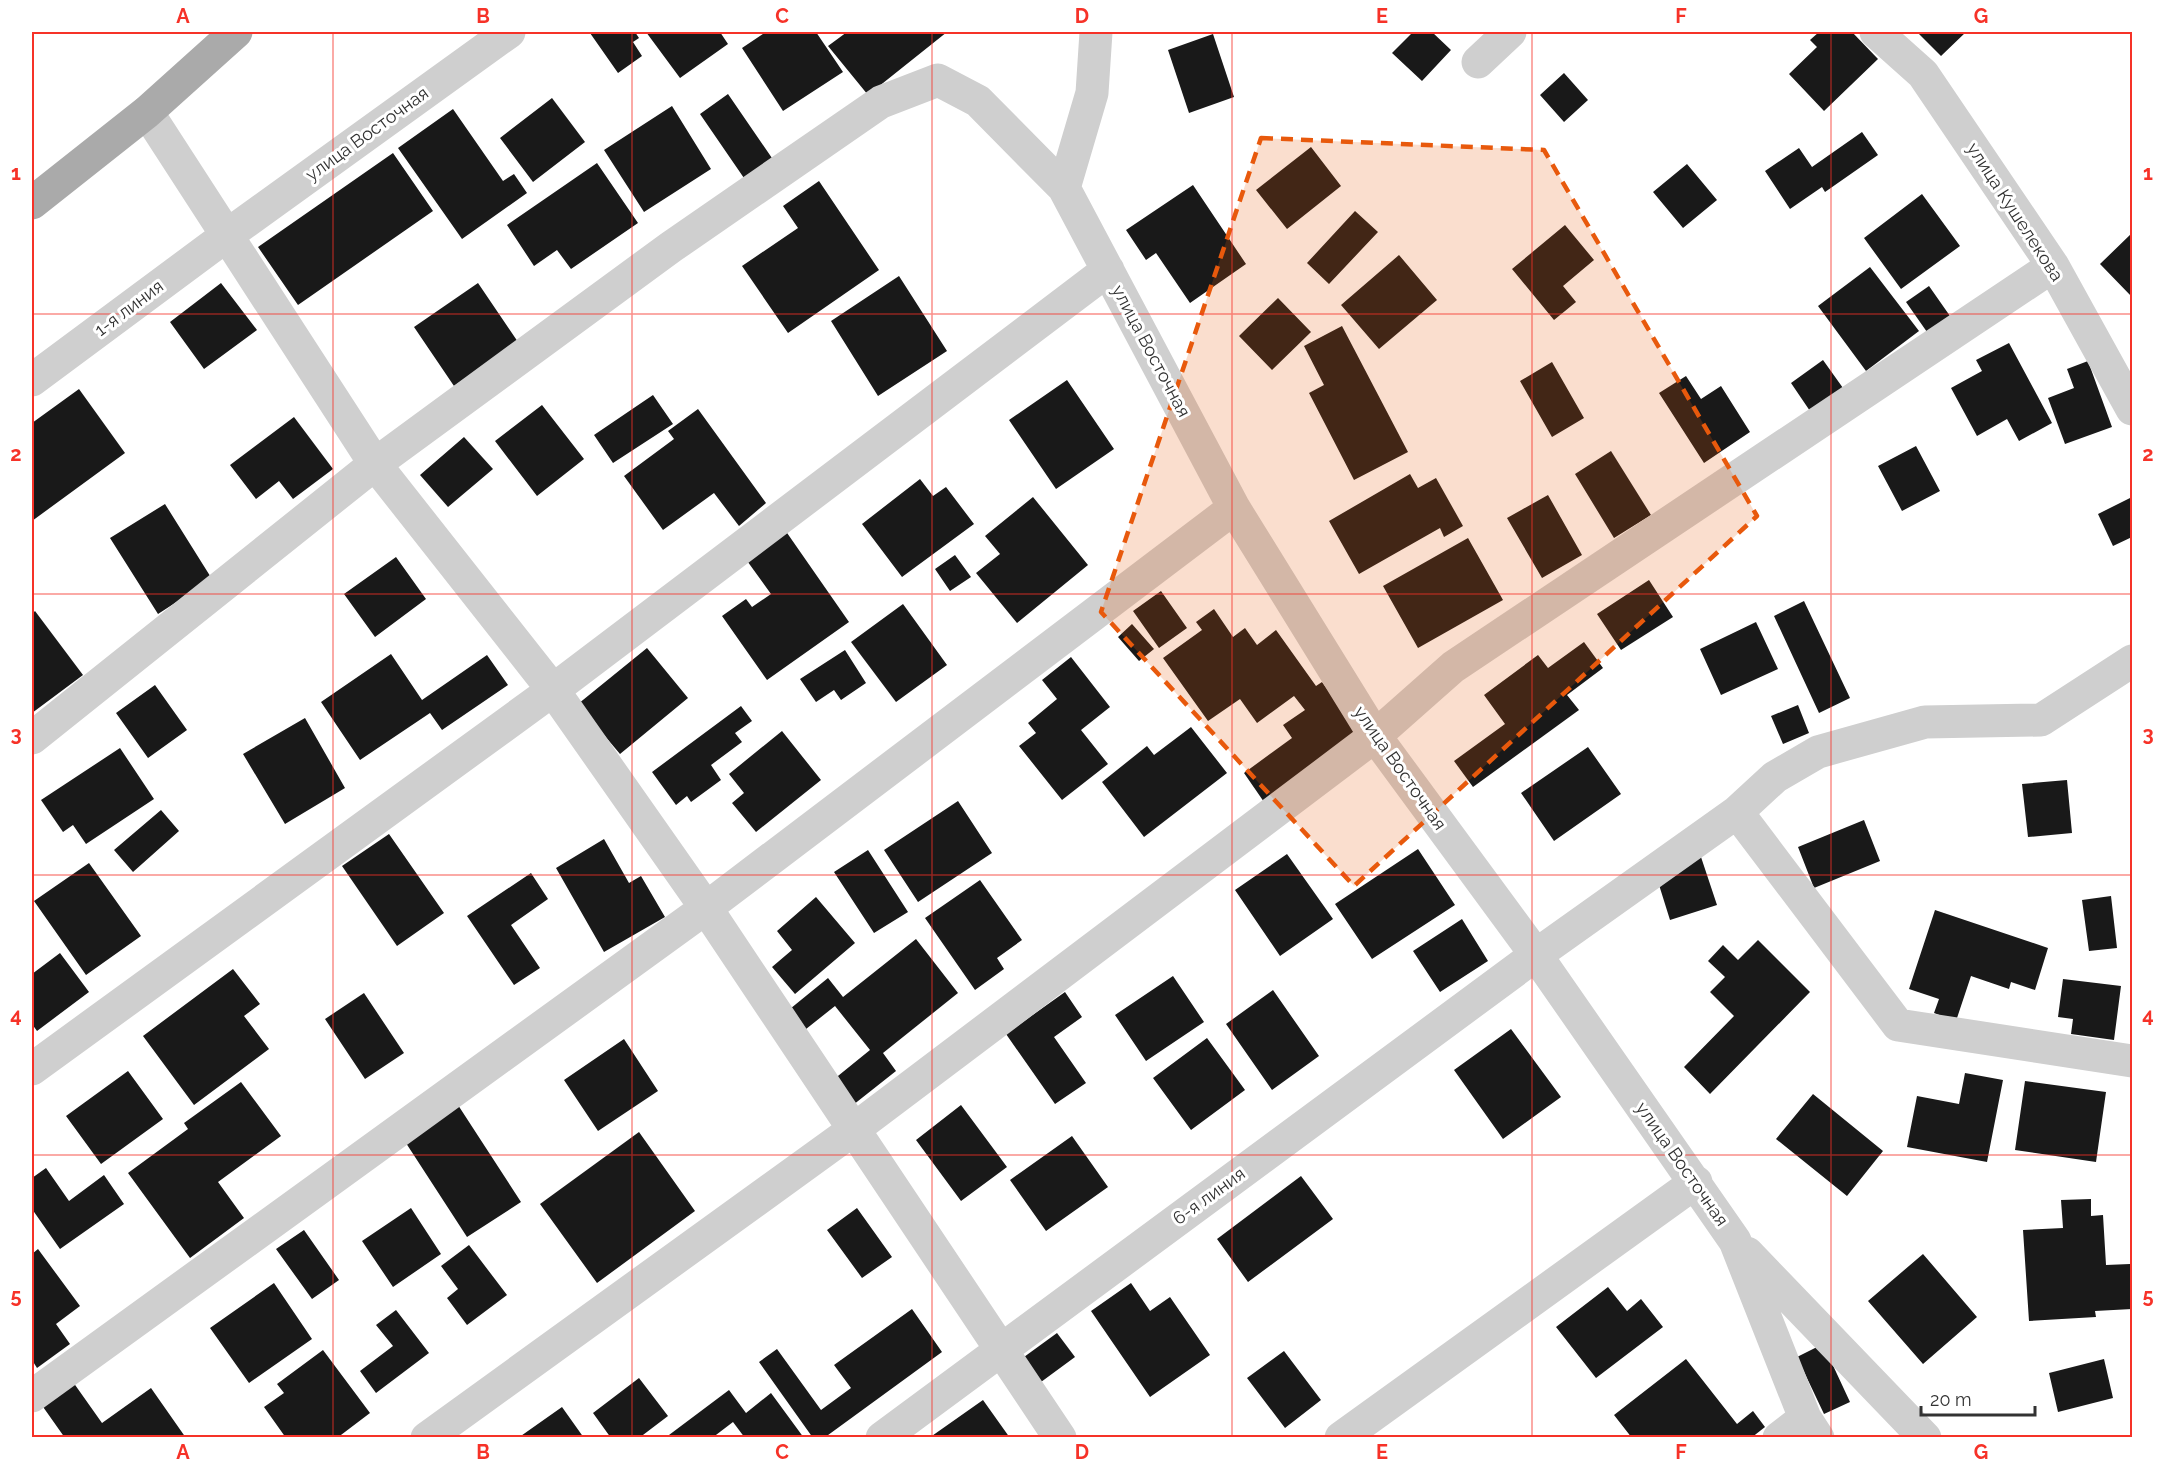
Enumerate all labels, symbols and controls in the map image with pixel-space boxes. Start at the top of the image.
text: A [176,4,190,28]
text: B [476,4,490,28]
text: C [775,4,789,28]
text: D [1075,4,1089,28]
text: E [1376,4,1388,28]
text: F [1675,4,1687,28]
text: G [1974,4,1988,28]
street label: улица Восточная [301,82,432,185]
street label: улица Кушелекова [1963,139,2068,285]
text: 1 [11,161,21,185]
text: 1 [2143,161,2153,185]
street label: 1-я линия [90,275,167,340]
street label: улица Восточная [1108,281,1195,420]
text: 2 [10,442,22,466]
text: 2 [2142,442,2154,466]
street label: улица Восточная [1350,702,1451,834]
text: 3 [10,722,22,746]
text: 3 [2142,722,2154,746]
text: 4 [10,1003,22,1027]
text: 4 [2142,1003,2154,1027]
street label: улица Восточная [1632,1098,1733,1230]
street label: 6-я линия [1169,1162,1249,1229]
text: 5 [10,1284,22,1308]
text: 5 [2142,1284,2154,1308]
scale bar [1921,1379,2035,1417]
text: 20 m [1930,1389,1972,1410]
text: A [176,1440,190,1464]
text: B [476,1440,490,1464]
text: C [775,1440,789,1464]
text: D [1075,1440,1089,1464]
text: E [1376,1440,1388,1464]
text: F [1675,1440,1687,1464]
text: G [1974,1440,1988,1464]

